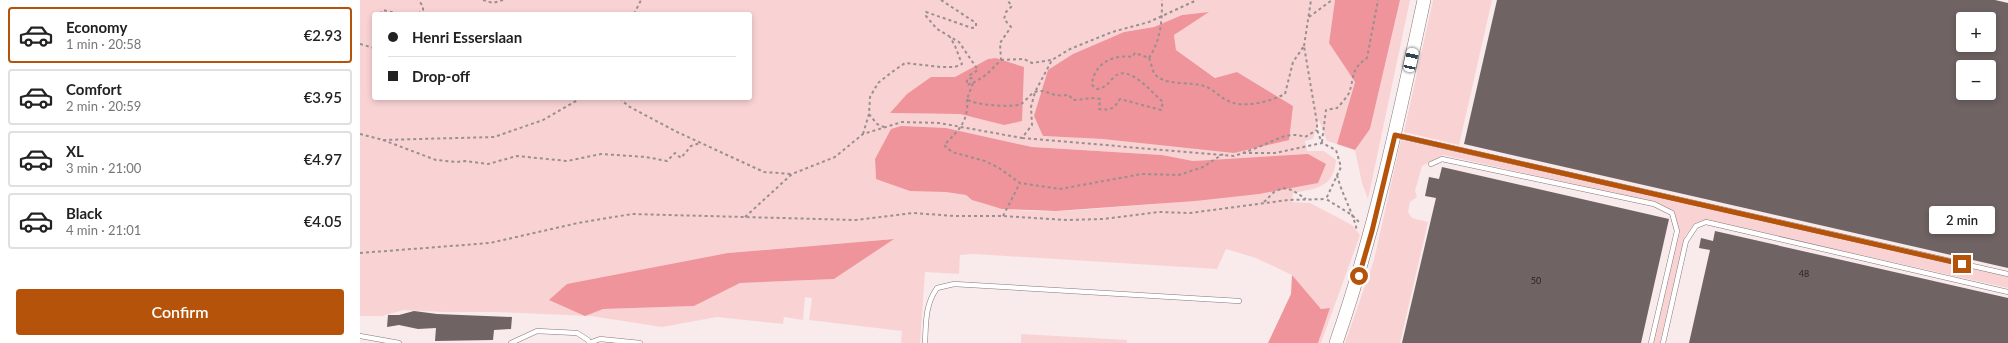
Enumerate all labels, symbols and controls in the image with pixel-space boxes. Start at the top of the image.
map controls [1956,12,1996,100]
button: + [1956,12,1996,52]
icon: car [18,17,54,53]
text: Economy [66,18,127,36]
text: €2.93 [304,26,342,44]
text: Henri Esserslaan [412,28,522,46]
text: 1 min · 20:58 [66,36,141,52]
car [1403,47,1419,73]
button: − [1956,60,1996,100]
text: Drop-off [412,67,470,85]
icon: car [18,79,54,115]
text: Comfort [66,80,122,98]
text: €3.95 [304,88,342,106]
text: 2 min · 20:59 [66,98,141,114]
icon: car [18,141,54,177]
text: XL [66,142,84,160]
text: €4.97 [304,150,342,168]
text: 3 min · 21:00 [66,160,141,176]
icon: car [18,203,54,239]
text: Black [66,204,102,222]
callout: 2 min [1929,206,1995,234]
text: €4.05 [304,212,342,230]
text: 2 min [1946,212,1978,228]
text: 4 min · 21:01 [66,222,141,238]
route end [1953,255,1971,273]
route start [1350,267,1368,285]
house number: 48 [1799,268,1809,279]
house number: 50 [1531,275,1541,286]
button: Confirm [16,289,344,335]

